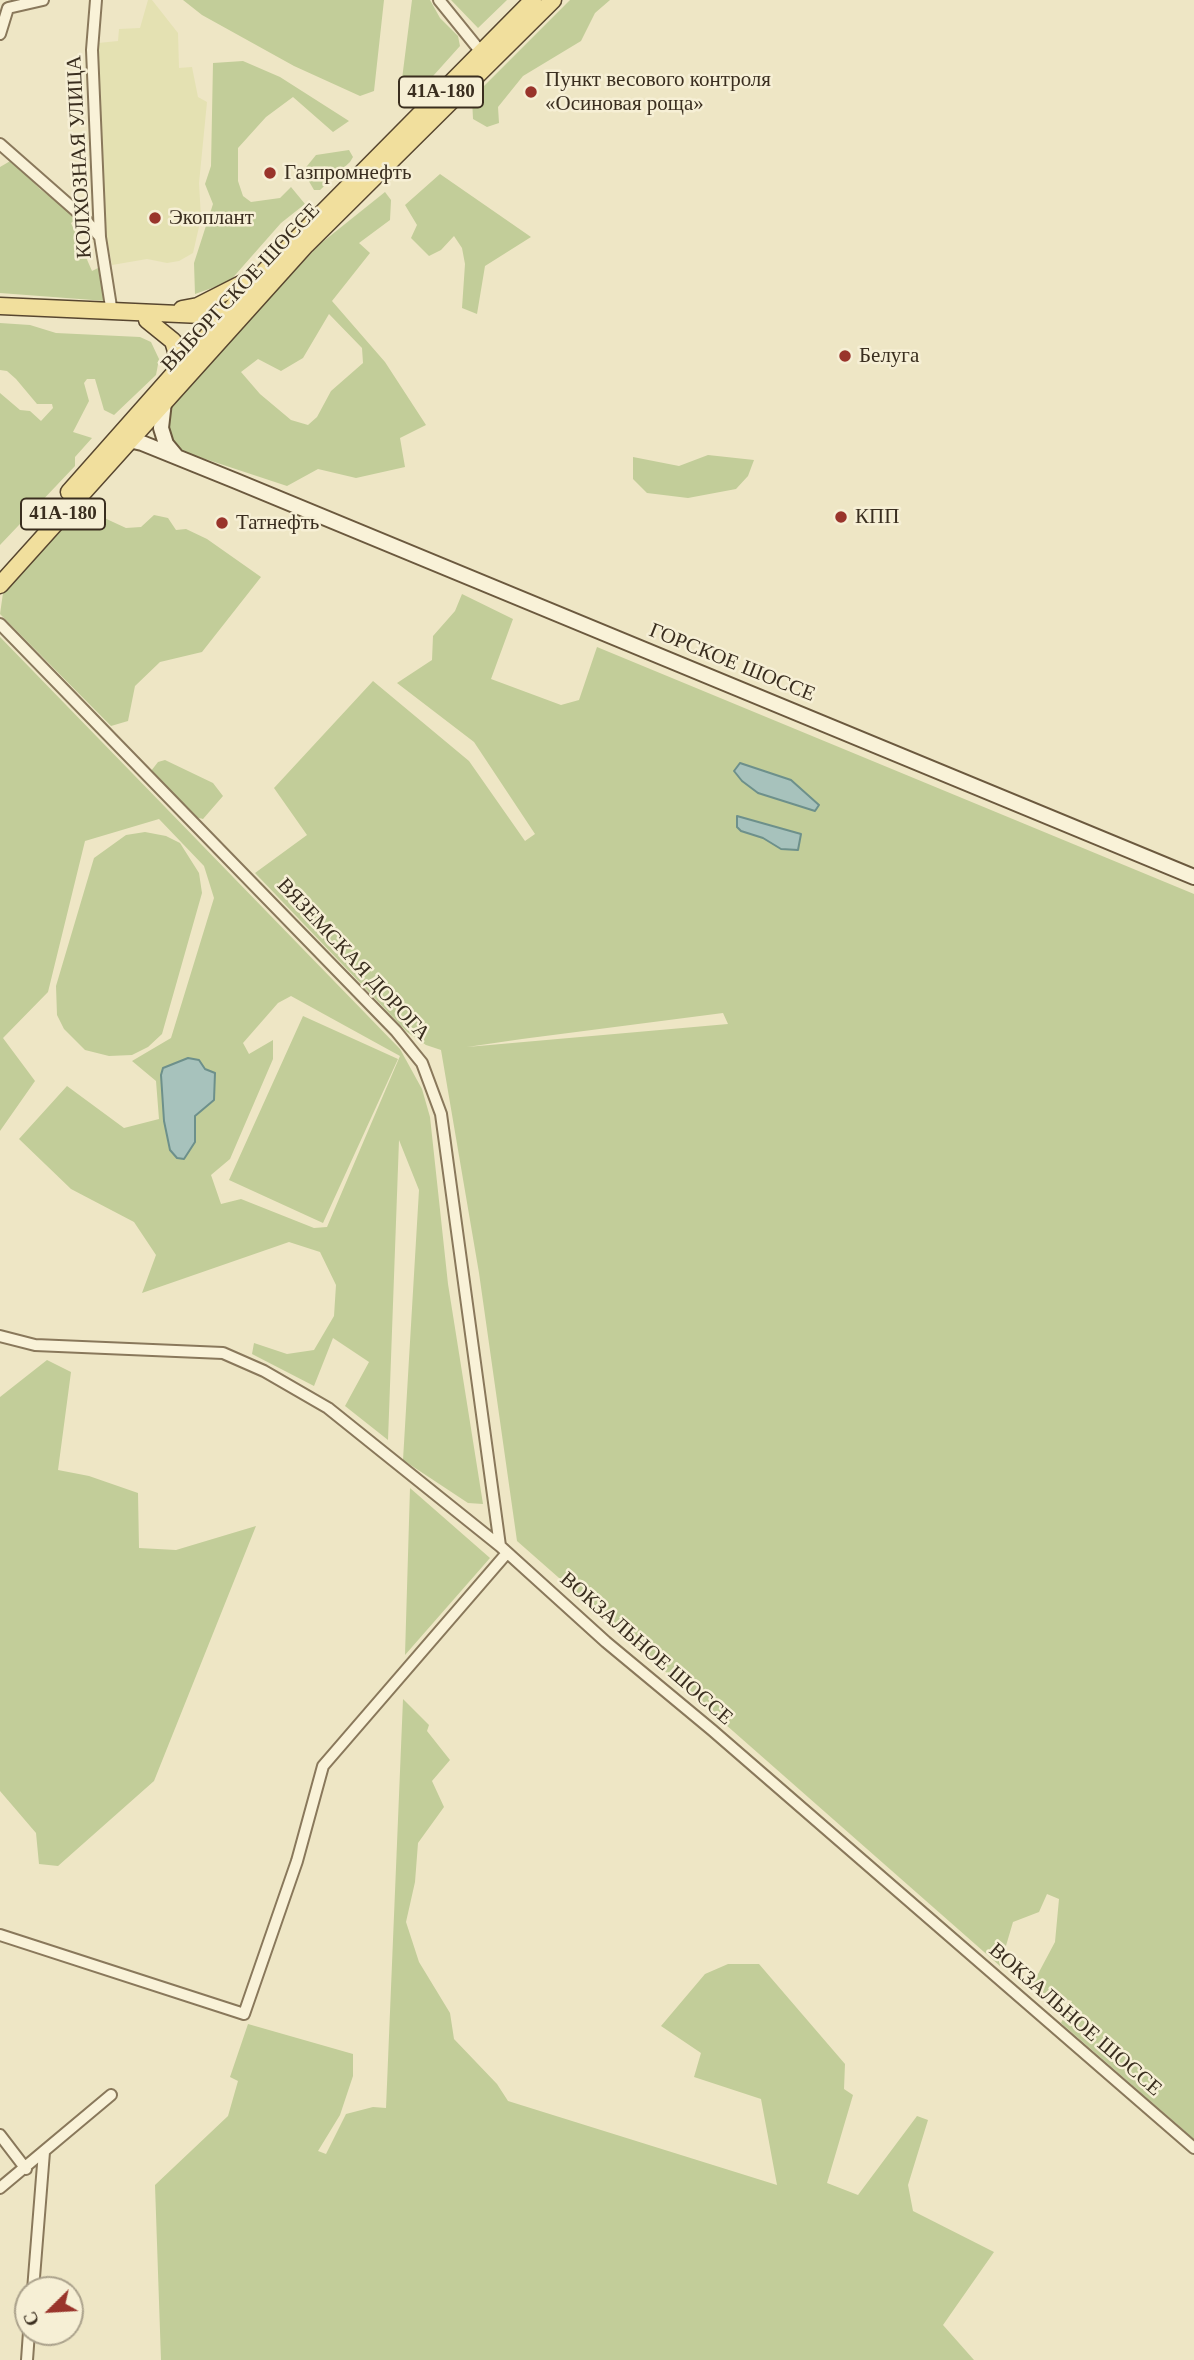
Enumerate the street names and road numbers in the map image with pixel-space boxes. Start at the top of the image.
street label: КОЛХОЗНАЯ УЛИЦА [62,55,98,259]
road number: 41А-180 [399,76,483,108]
street label: ВЫБОРГСКОЕ ШОССЕ [156,199,326,377]
road number: 41А-180 [21,499,105,530]
street label: ГОРСКОЕ ШОССЕ [645,618,819,708]
street label: ВЯЗЕМСКАЯ ДОРОГА [271,874,435,1046]
street label: ВОКЗАЛЬНОЕ ШОССЕ [554,1567,738,1731]
street label: ВОКЗАЛЬНОЕ ШОССЕ [983,1938,1167,2102]

